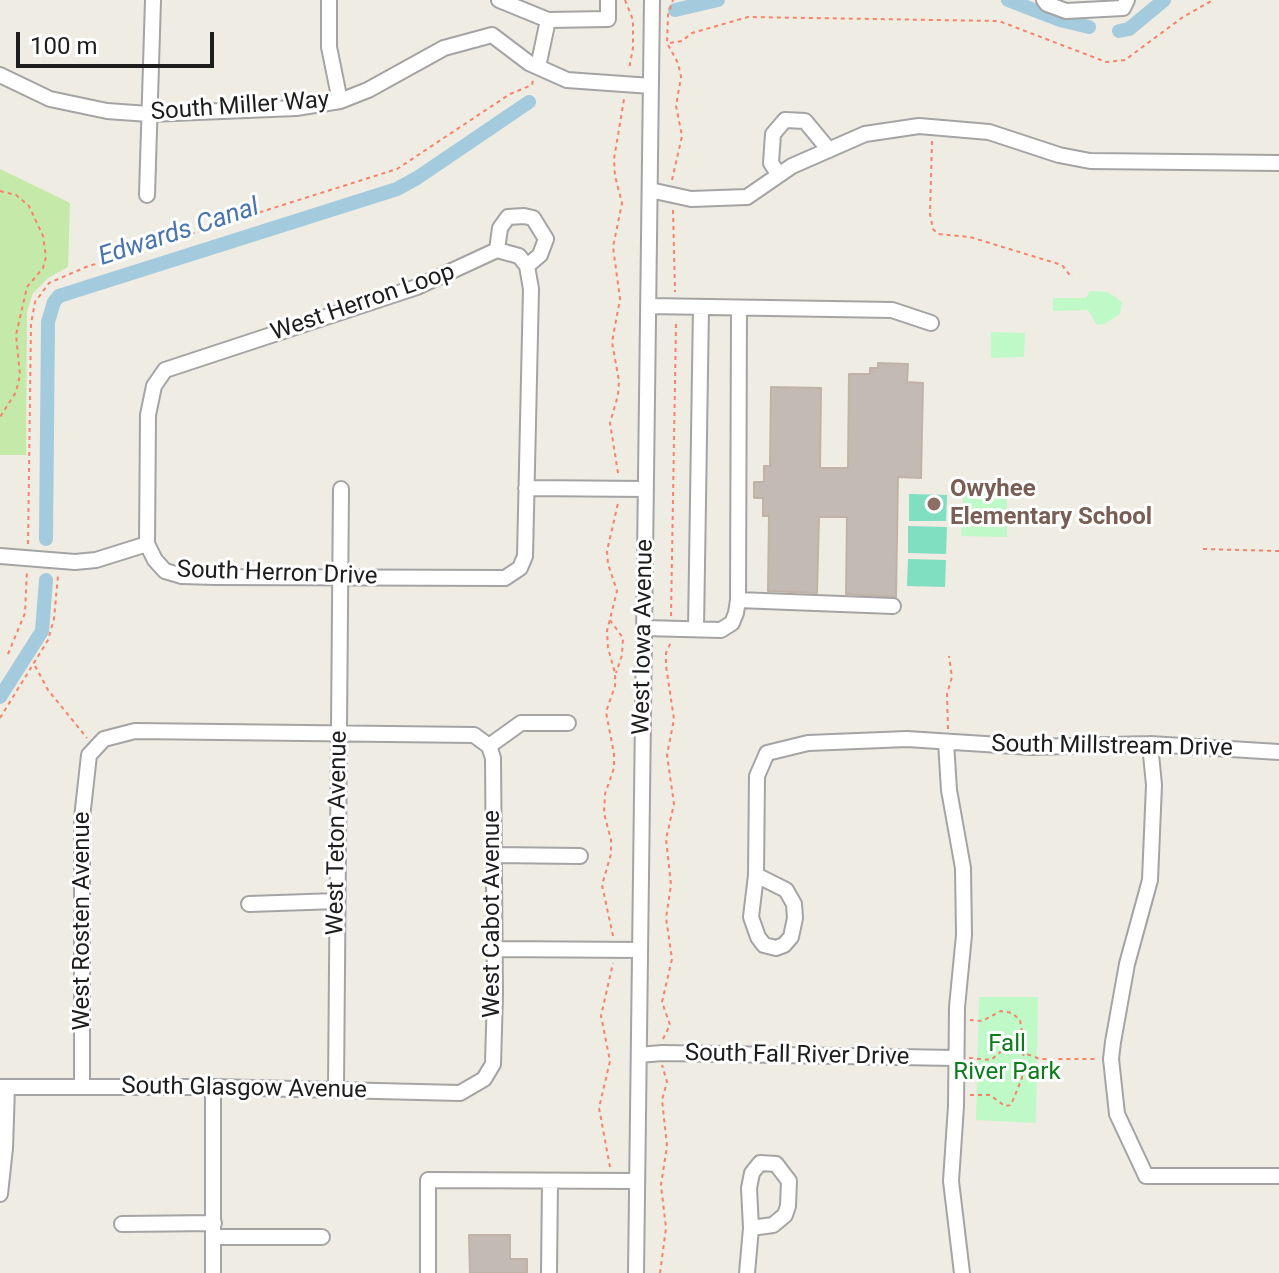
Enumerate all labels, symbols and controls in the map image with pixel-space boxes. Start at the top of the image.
scale bar [20,16,218,66]
text: 100 m [30,32,97,60]
street label: South Miller Way [150,86,330,128]
water label: Edwards Canal [95,192,263,274]
street label: West Herron Loop [267,258,459,348]
place label: Owyhee Elementary School [950,476,1152,532]
marker: Owyhee Elementary School [925,495,943,513]
street label: West Iowa Avenue [628,539,660,735]
street label: South Herron Drive [176,556,378,592]
street label: West Teton Avenue [322,730,354,936]
street label: South Millstream Drive [991,730,1233,764]
street label: West Cabot Avenue [479,810,507,1018]
street label: West Rosten Avenue [69,812,97,1030]
park label: Fall River Park [953,1031,1061,1087]
street label: South Fall River Drive [684,1040,910,1072]
street label: South Glasgow Avenue [121,1072,367,1106]

